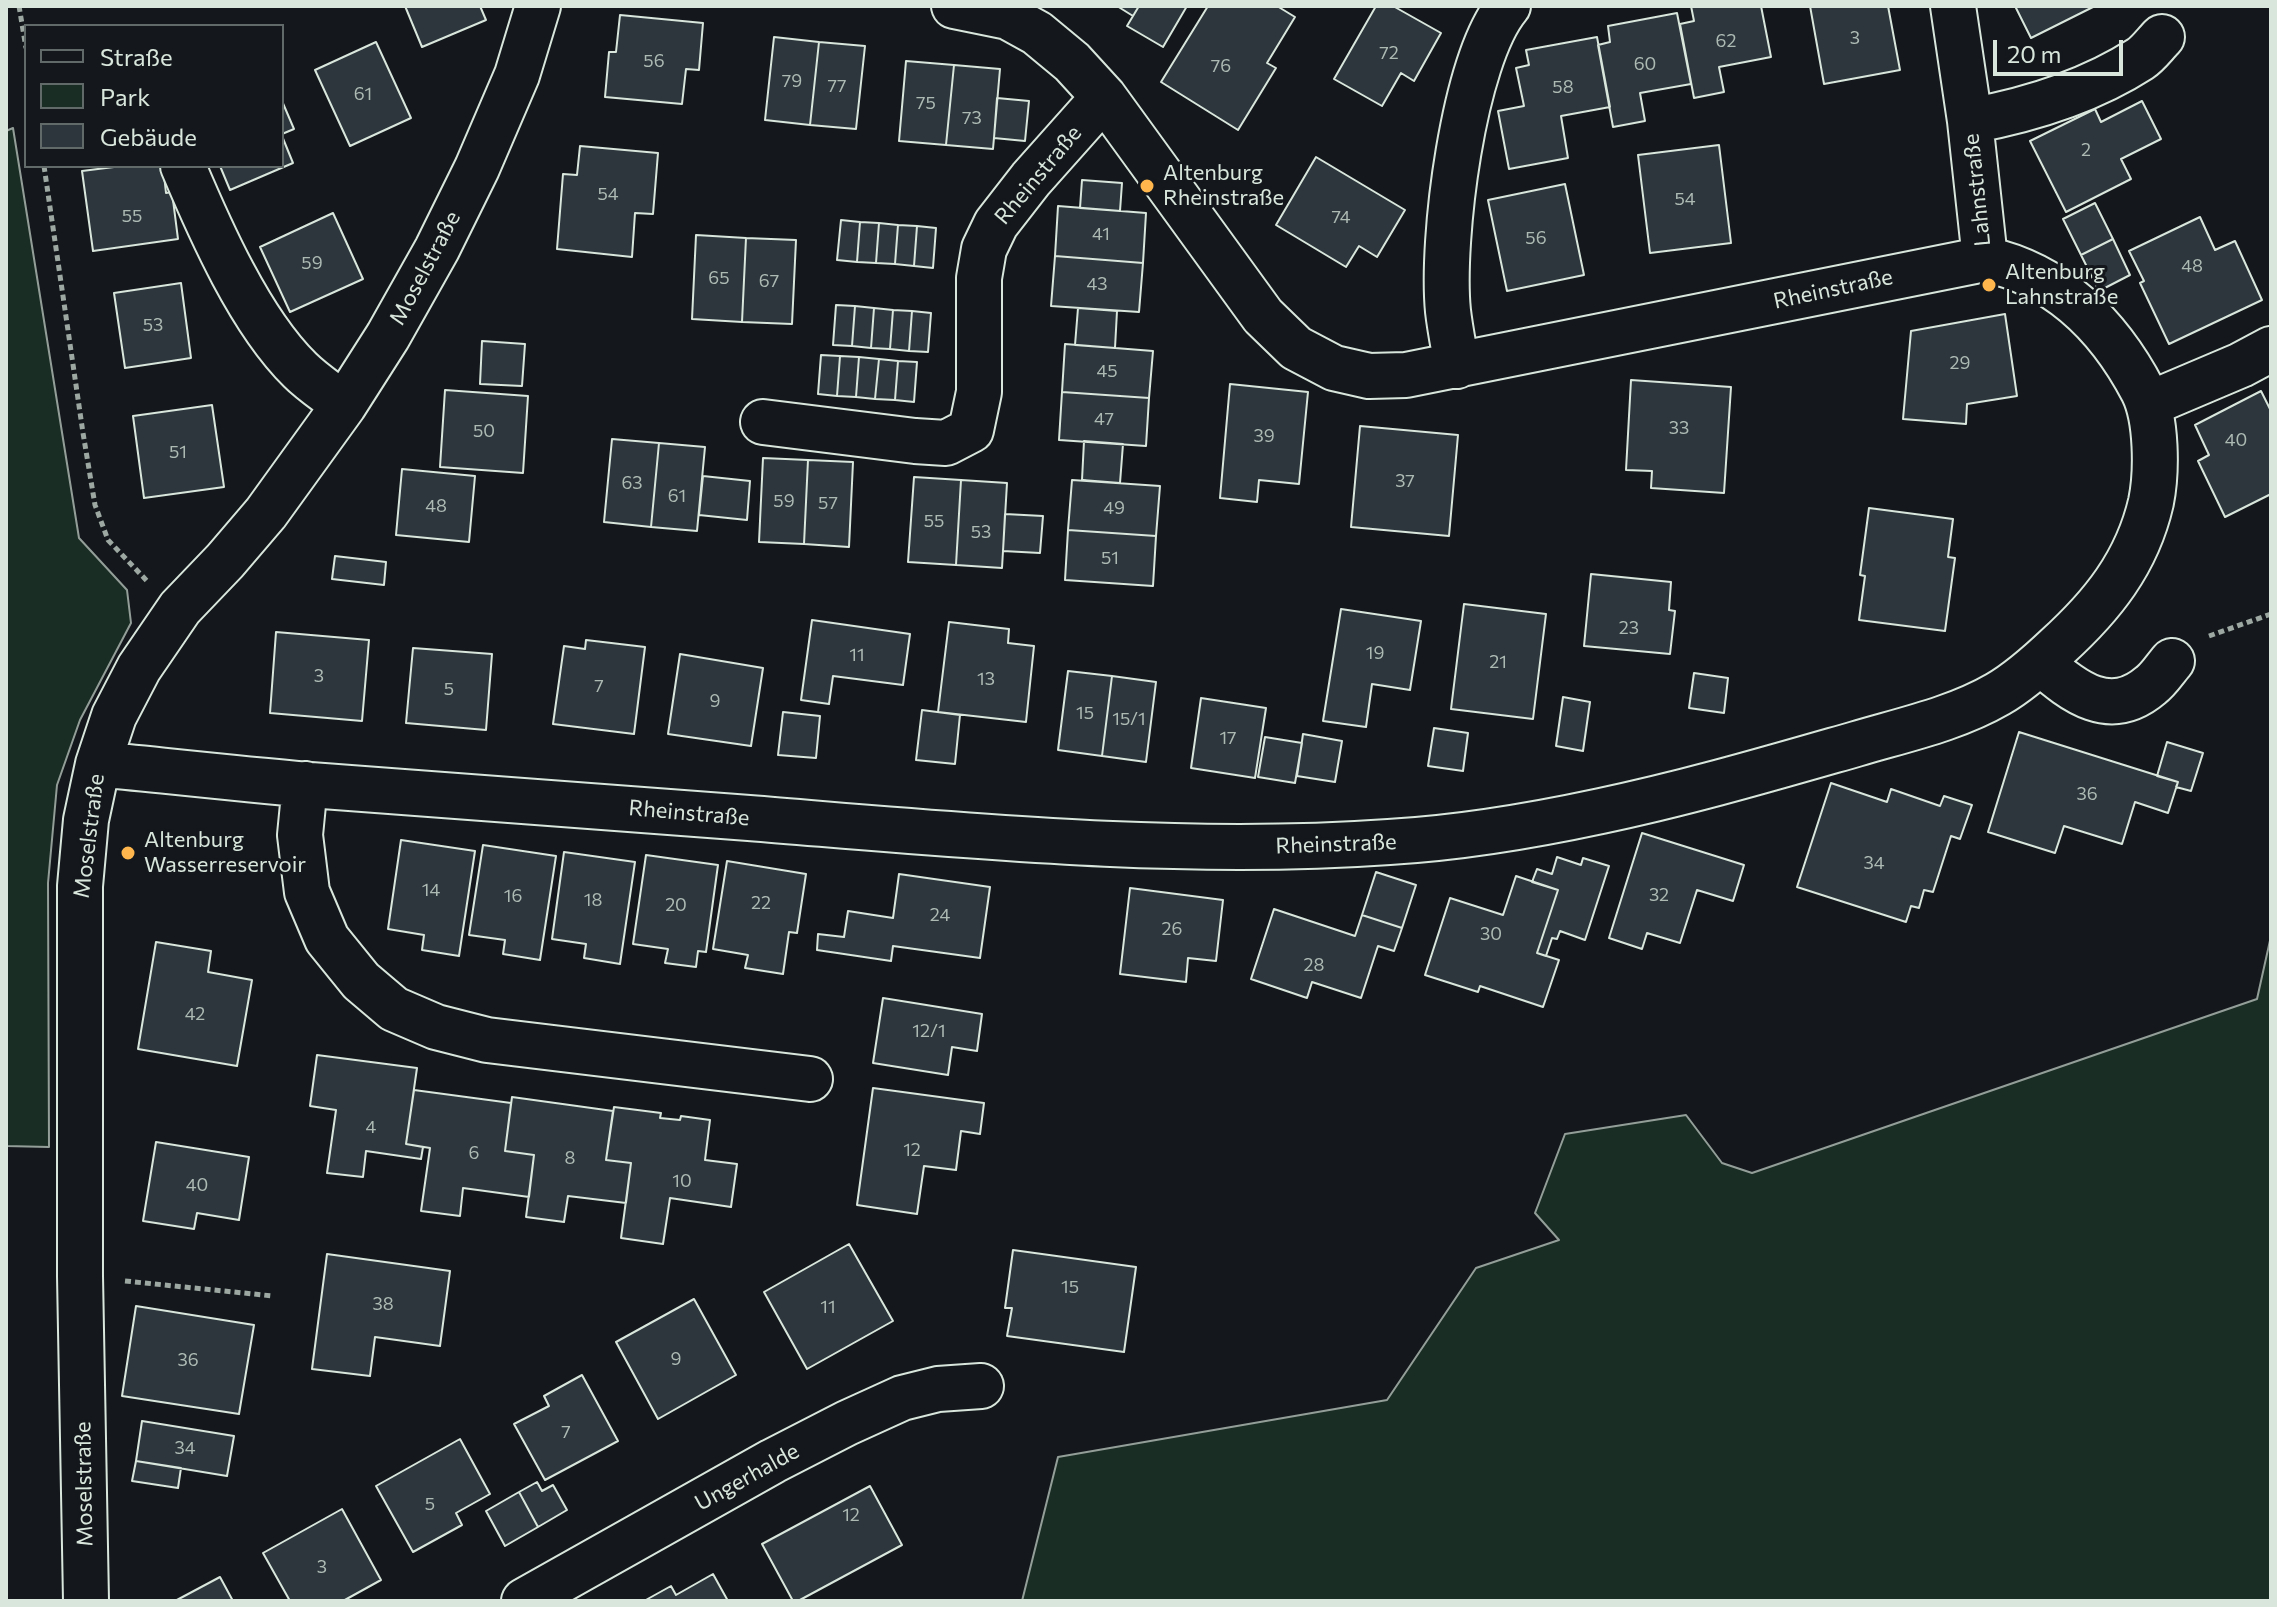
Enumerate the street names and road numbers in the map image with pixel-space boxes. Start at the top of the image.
street label: Rheinstraße [989,120,1087,230]
street label: Lahnstraße [1958,132,1996,248]
street label: Moselstraße [384,207,466,329]
street label: Rheinstraße [1771,263,1895,315]
street label: Moselstraße [68,772,110,900]
street label: Rheinstraße [627,795,751,831]
street label: Rheinstraße [1275,829,1397,859]
street label: Moselstraße [70,1421,98,1547]
street label: Ungerhalde [690,1438,804,1516]

